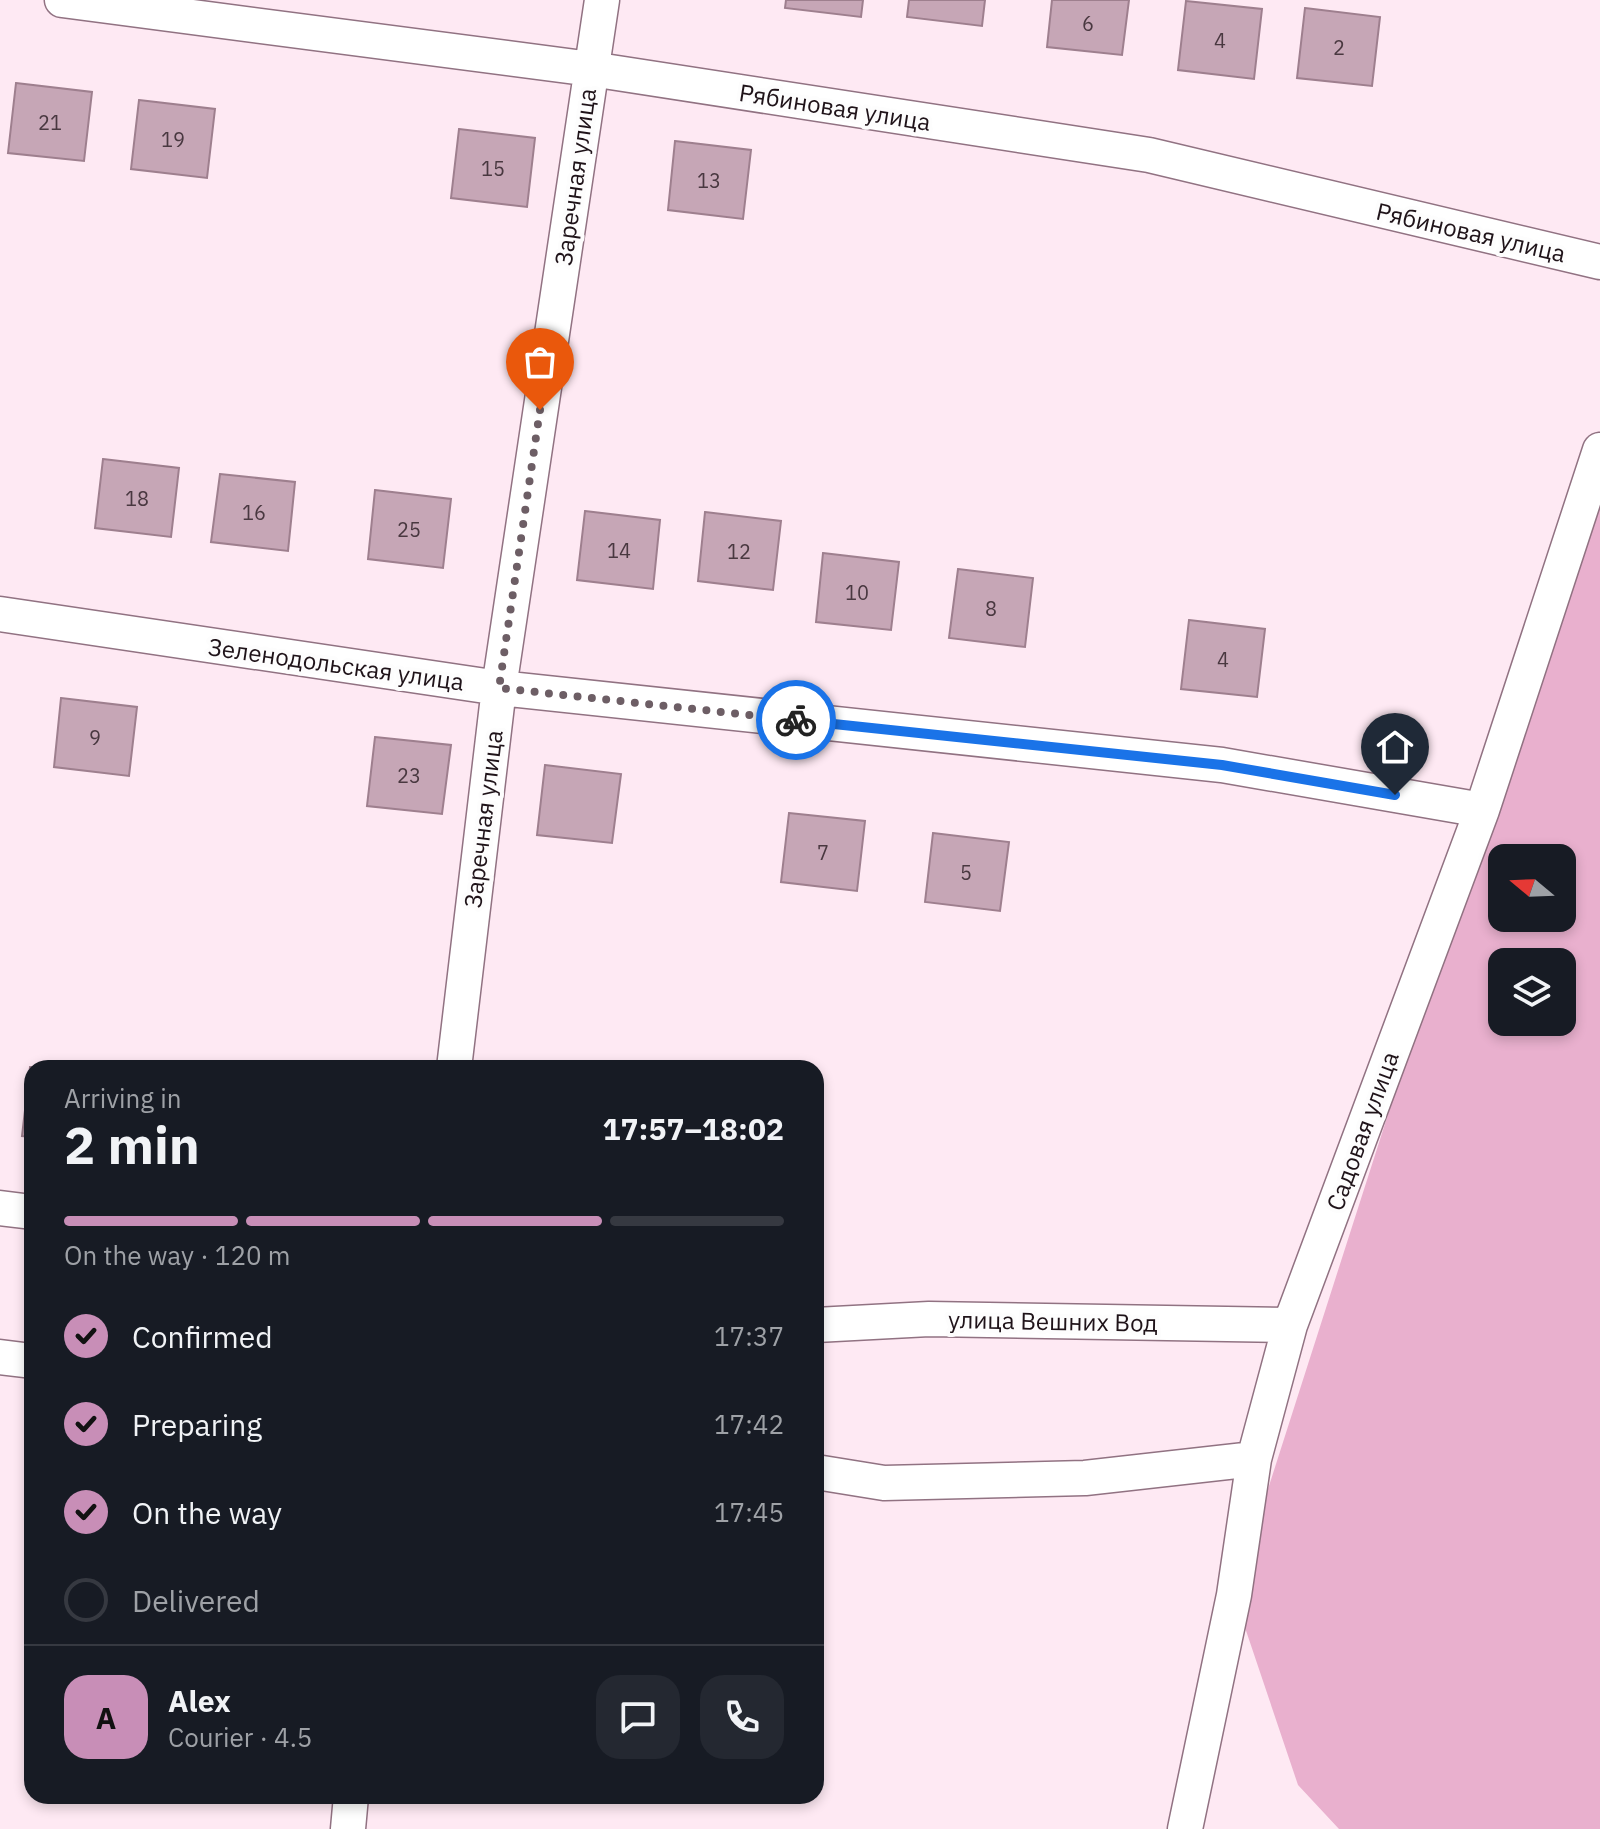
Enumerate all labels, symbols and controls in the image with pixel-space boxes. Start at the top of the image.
house number: 6 [1082,10,1094,37]
house number: 4 [1214,27,1226,54]
house number: 2 [1333,34,1345,61]
street label: Рябиновая улица [737,76,933,138]
street label: Заречная улица [547,86,603,268]
house number: 21 [38,109,62,136]
house number: 19 [161,126,185,153]
house number: 15 [481,155,505,182]
house number: 13 [697,167,721,194]
street label: Рябиновая улица [1373,195,1569,269]
pin [506,328,574,410]
icon: bag [518,340,562,384]
house number: 18 [125,485,149,512]
house number: 16 [242,499,266,526]
house number: 25 [397,516,421,543]
house number: 14 [607,537,631,564]
house number: 12 [727,538,751,565]
house number: 10 [845,579,869,606]
house number: 8 [985,595,997,622]
street label: Зеленодольская улица [206,630,466,698]
house number: 4 [1217,646,1229,673]
courier [756,680,836,760]
icon: bike [774,698,818,742]
pin [1361,713,1429,795]
house number: 9 [89,724,101,751]
icon: home [1373,725,1417,769]
street label: Заречная улица [456,728,510,910]
house number: 23 [397,762,421,789]
house number: 7 [817,839,829,866]
north arrow [1488,844,1576,932]
map controls [1488,844,1576,1036]
house number: 5 [960,859,972,886]
button: layers [1488,948,1576,1036]
street label: Садовая улица [1318,1047,1406,1215]
text: Arriving in [64,1081,181,1115]
text: 17:57–18:02 [603,1109,784,1148]
text: 2 min [64,1111,200,1178]
text: On the way · 120 m [64,1238,290,1272]
street label: улица Вешних Вод [948,1303,1158,1339]
icon: check [64,1314,108,1358]
text: Confirmed [132,1317,273,1356]
text: 17:37 [714,1319,784,1353]
icon: check [64,1402,108,1446]
text: Preparing [132,1405,262,1444]
text: 17:42 [714,1407,784,1441]
icon: check [64,1490,108,1534]
text: On the way [132,1493,282,1532]
text: 17:45 [714,1495,784,1529]
text: Delivered [132,1581,260,1620]
button: chat [596,1675,680,1759]
button: phone [700,1675,784,1759]
text: Alex [168,1681,231,1720]
text: A [96,1698,116,1737]
text: Courier · 4.5 [168,1720,312,1754]

